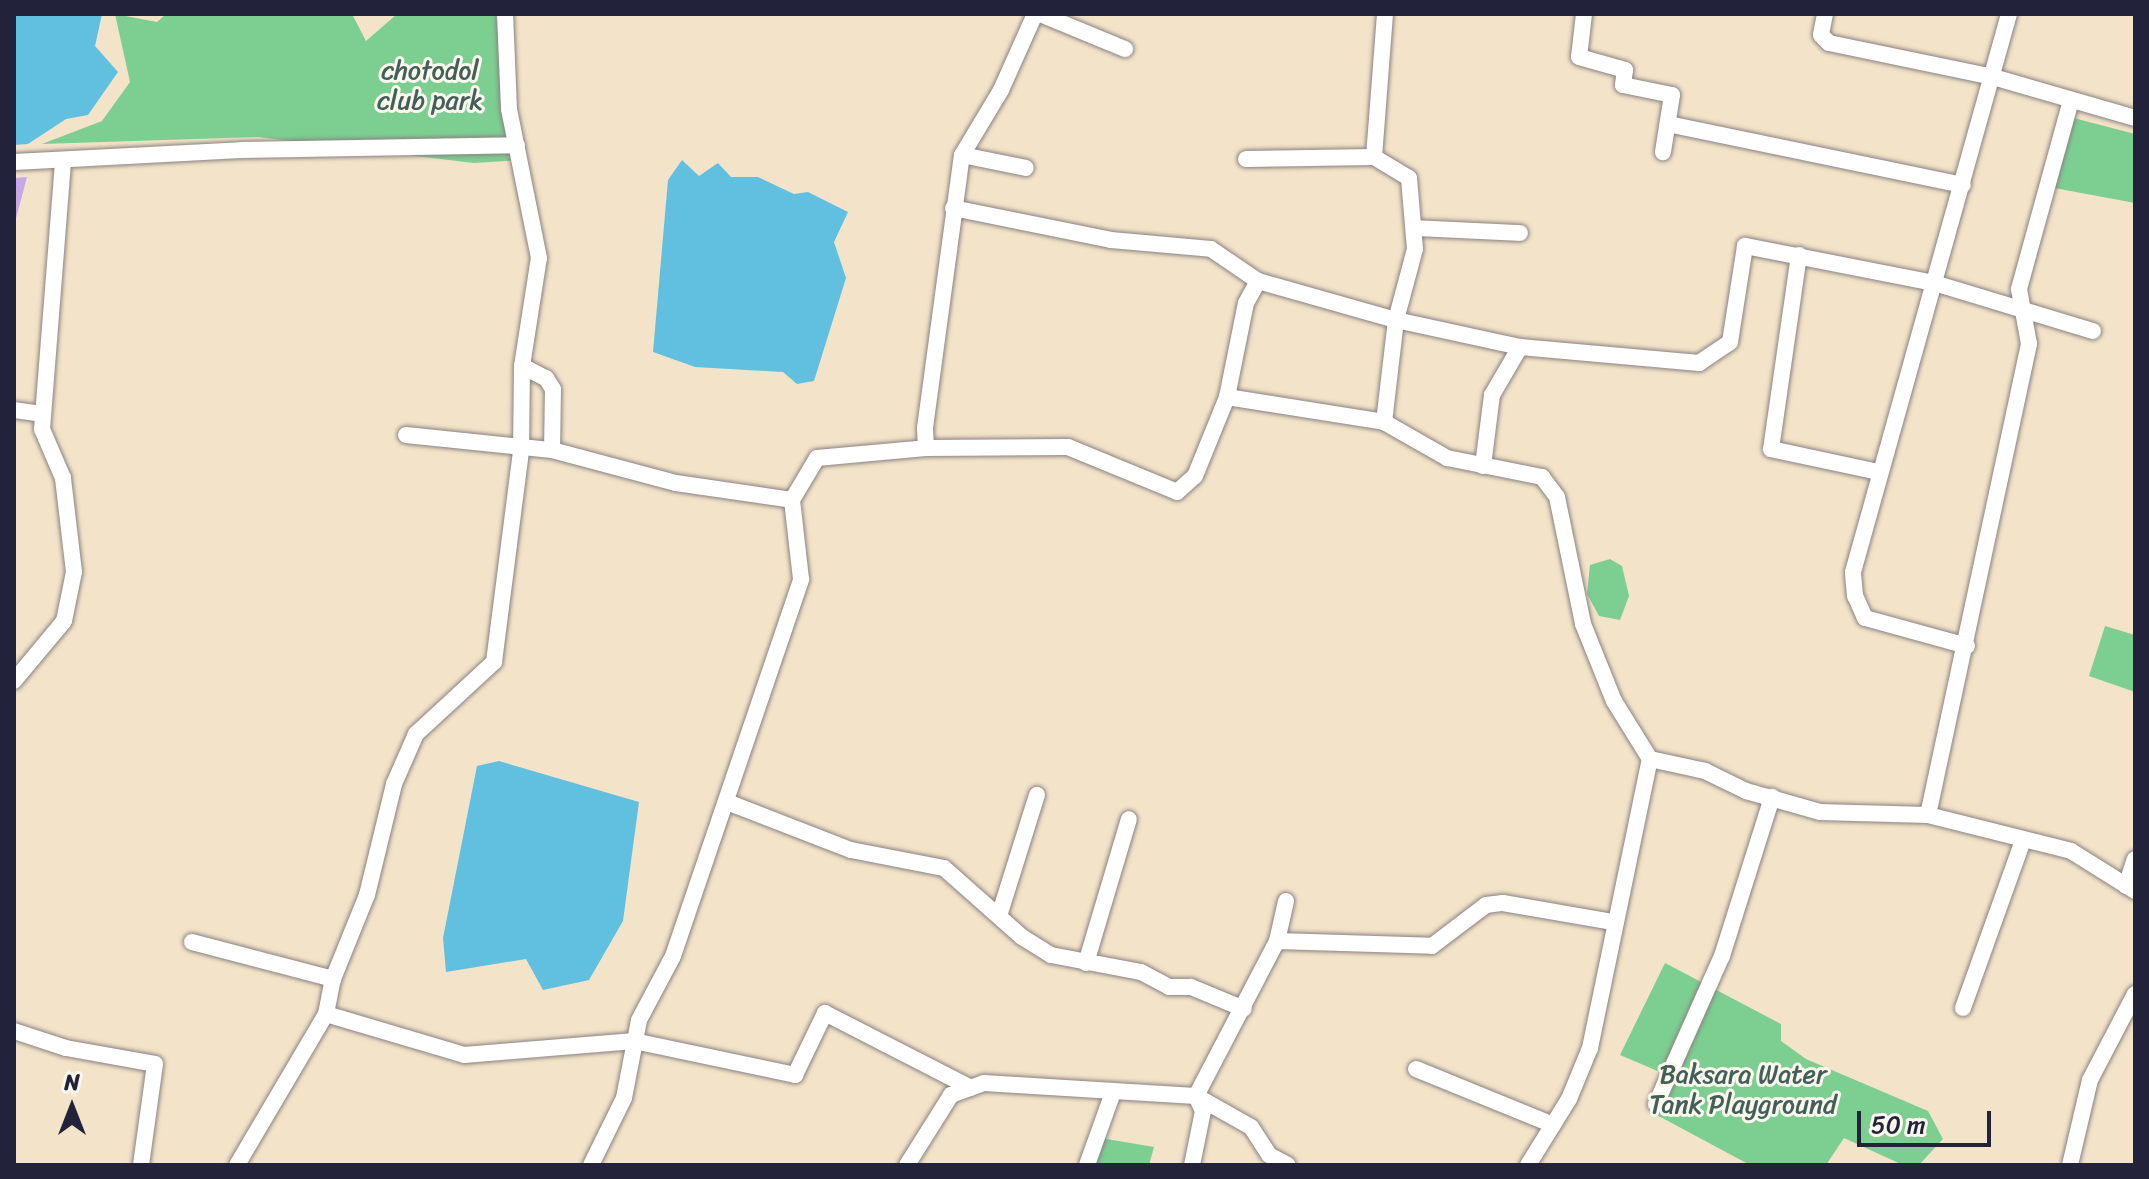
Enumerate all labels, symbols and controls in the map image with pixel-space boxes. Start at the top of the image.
park label: chotodol club park [377,55,483,116]
park label: Baksara Water Tank Playground [1649,1059,1837,1120]
text: N [64,1063,80,1102]
north arrow [32,1067,112,1147]
scale bar [1861,1095,1995,1145]
text: 50 m [1871,1104,1926,1146]

